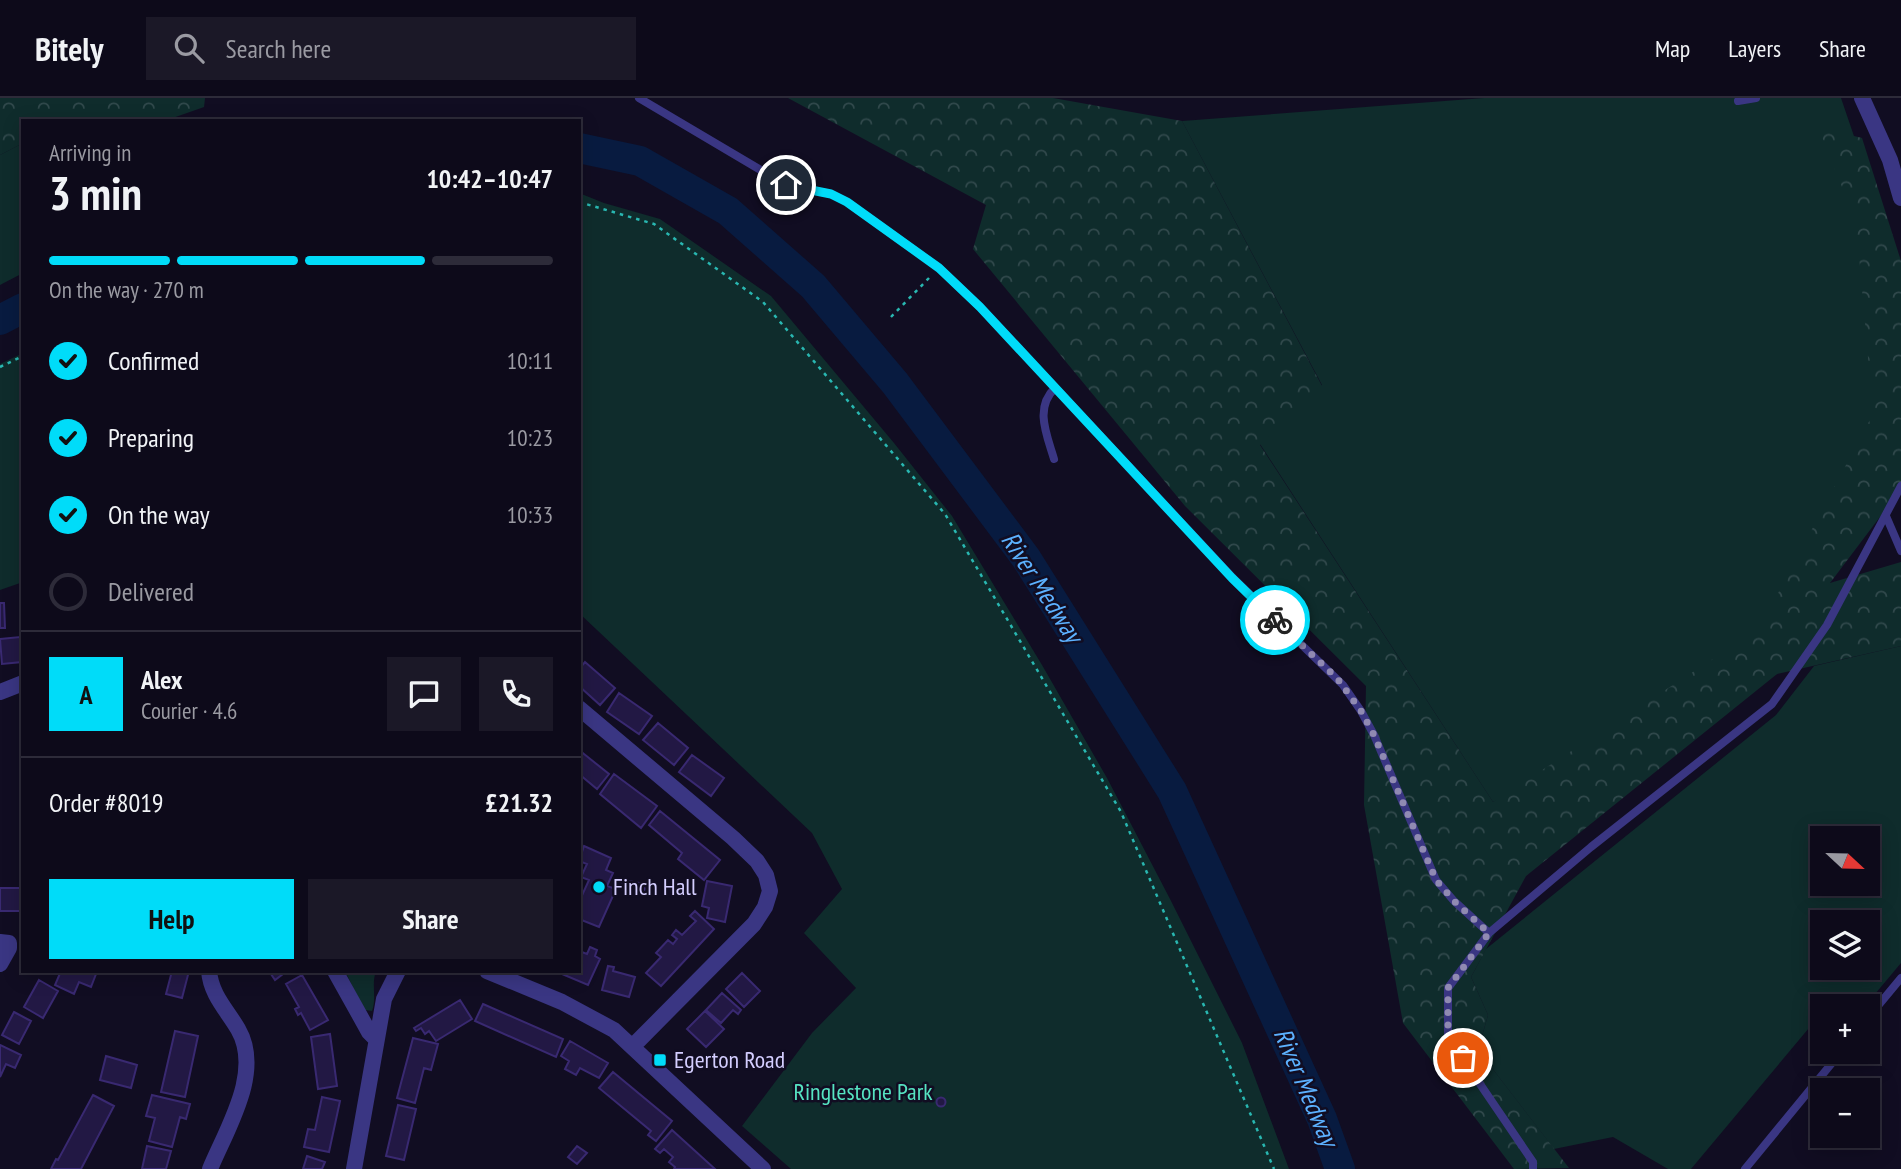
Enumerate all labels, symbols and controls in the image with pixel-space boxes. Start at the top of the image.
search box [146,17,636,80]
text: Bitely [35,27,104,70]
icon: search [170,29,208,67]
text: Search here [226,32,331,65]
text: Map [1655,33,1690,64]
text: Layers [1728,33,1781,64]
text: Share [1819,33,1866,64]
text: Arriving in [49,138,131,167]
pin [756,155,816,215]
text: 10:42–10:47 [426,162,553,195]
text: 3 min [49,163,142,223]
icon: home [767,166,805,204]
text: On the way · 270 m [49,275,204,304]
icon: check [49,342,87,380]
text: Confirmed [108,344,199,377]
text: 10:11 [507,346,553,375]
icon: check [49,419,87,457]
text: Preparing [108,421,194,454]
text: 10:23 [507,423,553,452]
icon: check [49,496,87,534]
text: On the way [108,498,210,531]
text: 10:33 [507,500,553,529]
water label: River Medway [994,525,1092,651]
text: Delivered [108,575,194,608]
courier [1240,585,1310,655]
icon: bike [1256,601,1294,639]
button: chat [387,657,461,731]
button: phone [479,657,553,731]
text: Alex [141,663,182,696]
text: A [79,678,93,711]
text: Courier · 4.6 [141,696,237,725]
text: Order #8019 [49,786,164,819]
text: £21.32 [485,786,553,819]
north arrow [1810,826,1880,896]
map controls [1810,826,1880,1148]
place label: Finch Hall [613,871,697,902]
button: Help [49,879,294,959]
button: Share [308,879,553,959]
marker: Finch Hall [591,879,607,895]
button: layers [1810,910,1880,980]
button: + [1810,994,1880,1064]
water label: River Medway [1267,1023,1347,1154]
pin [1433,1028,1493,1088]
icon: bag [1444,1039,1482,1077]
place label: Egerton Road [674,1044,785,1075]
marker: Egerton Road [652,1052,668,1068]
park label: Ringlestone Park [793,1076,933,1107]
button: − [1810,1078,1880,1148]

